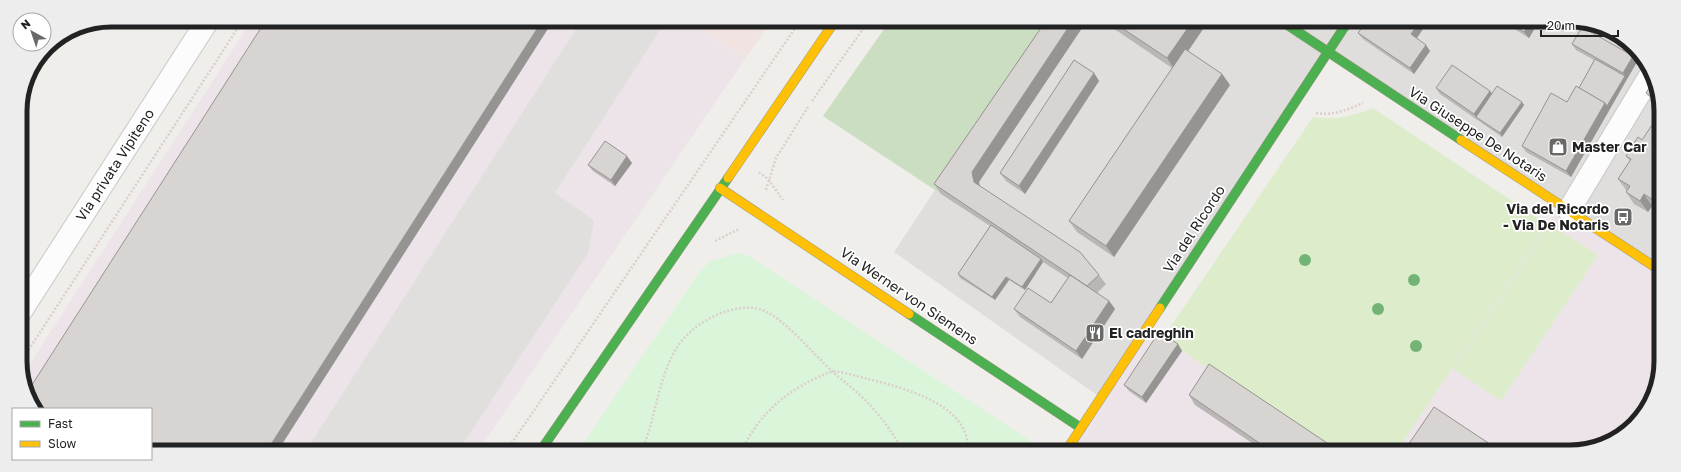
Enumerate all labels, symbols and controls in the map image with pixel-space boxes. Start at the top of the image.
north arrow [12,12,52,52]
scale bar [1541,12,1618,38]
text: N [18,16,33,32]
text: 20 m [1547,18,1575,33]
street label: Via Giuseppe De Notaris [1406,82,1551,185]
street label: Via privata Vipiteno [72,105,157,224]
shop icon: Master Car [1547,136,1569,158]
place label: Master Car [1572,138,1647,155]
street label: Via del Ricordo [1159,182,1228,276]
place label: Via del Ricordo - Via De Notaris [1503,200,1609,233]
bus stop icon: Via del Ricordo - Via De Notaris [1612,206,1634,228]
street label: Via Werner von Siemens [837,243,981,348]
restaurant icon: El cadreghin [1084,322,1106,344]
place label: El cadreghin [1109,324,1194,341]
legend [12,408,152,460]
text: Fast [48,416,73,431]
text: Slow [48,436,76,451]

